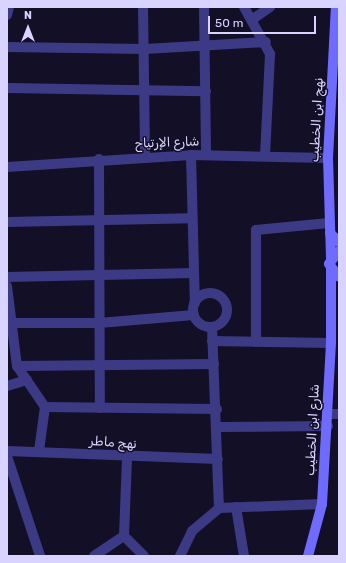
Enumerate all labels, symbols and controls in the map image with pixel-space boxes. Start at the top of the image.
north arrow [8,8,48,48]
scale bar [210,8,318,34]
text: N [24,9,32,22]
text: 50 m [215,16,243,30]
street label: نهج ابن الخطيب [307,77,327,163]
street label: شارع الإرتياح [134,134,200,152]
street label: شارع ابن الخطيب [303,384,323,476]
street label: نهج ماطر [89,434,137,452]

